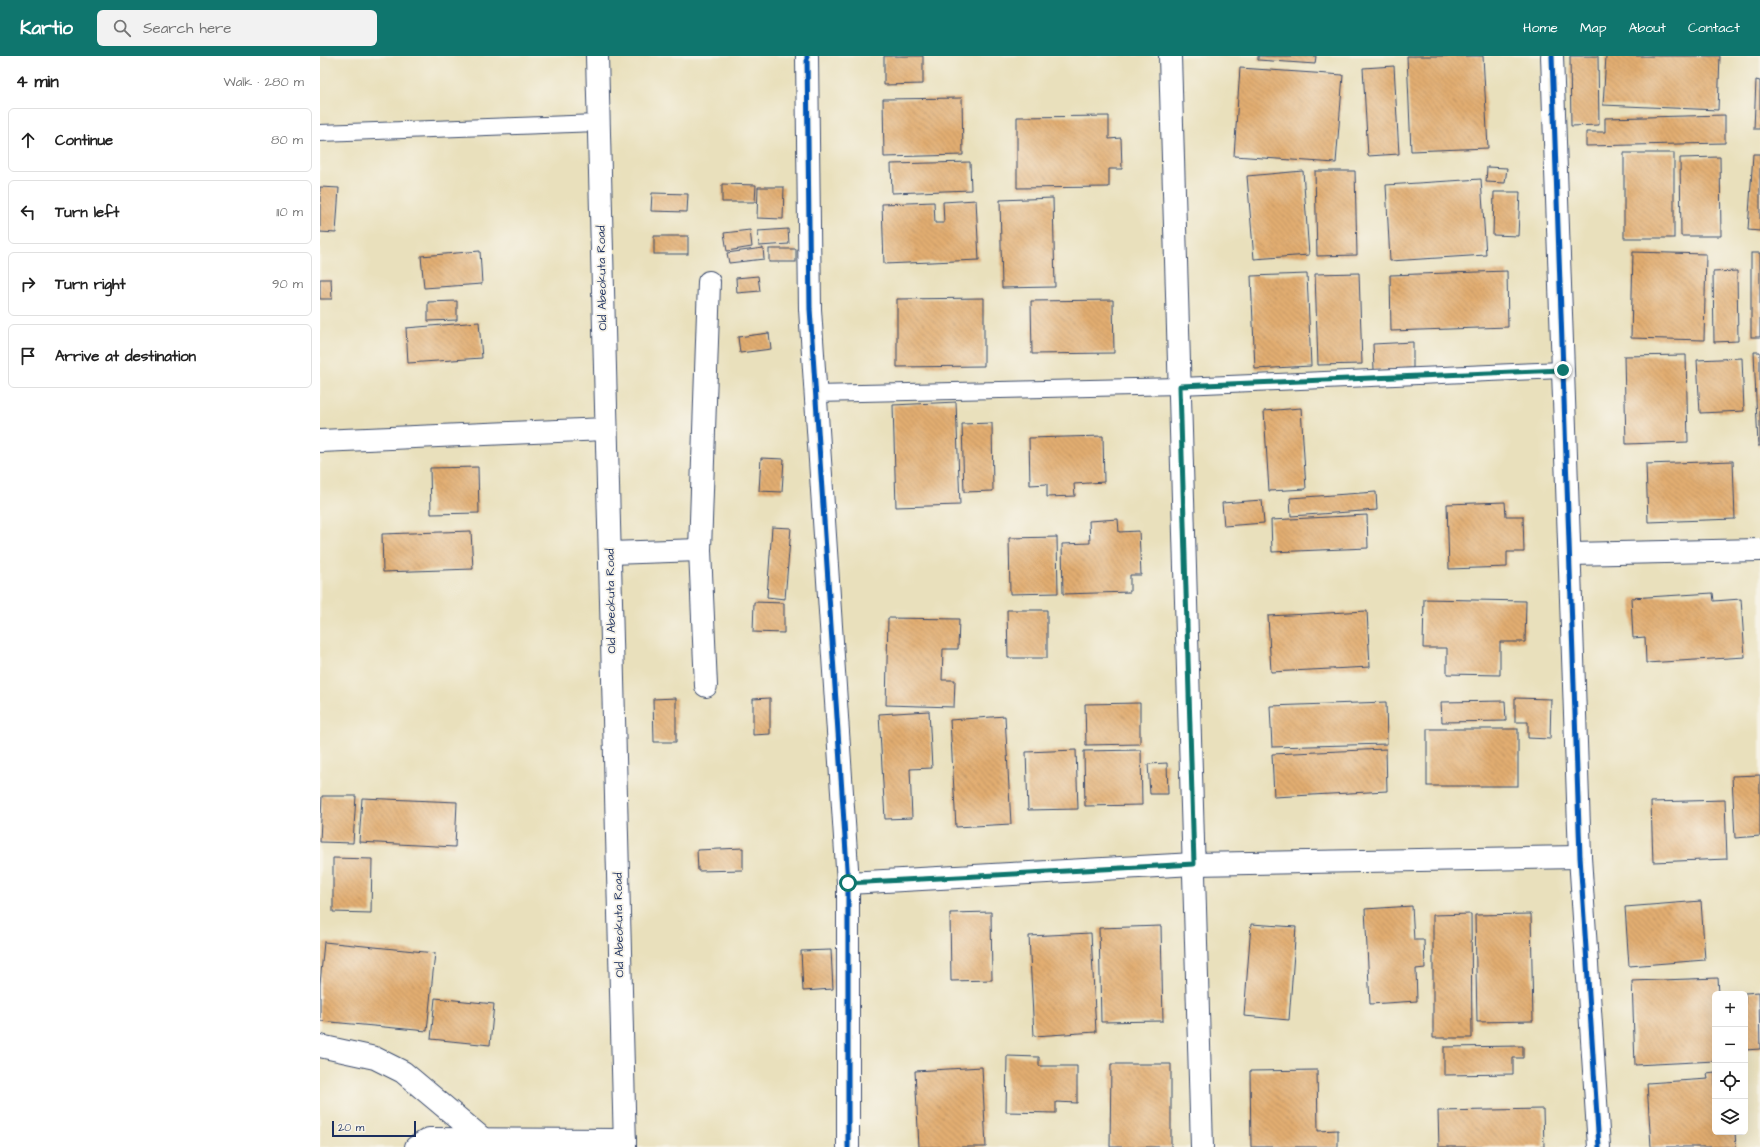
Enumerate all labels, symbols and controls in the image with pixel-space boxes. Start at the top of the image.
search box [97,10,377,46]
text: Kartio [20,15,73,42]
icon: search [111,17,133,39]
text: Search here [143,18,231,39]
text: Home [1523,18,1558,38]
text: Map [1580,18,1606,38]
text: About [1628,18,1666,38]
text: Contact [1688,18,1740,38]
text: 4 min [16,70,59,94]
text: Walk · 280 m [223,73,304,91]
icon: ahead [17,129,39,151]
text: Continue [55,130,113,151]
text: 80 m [271,131,303,149]
icon: left [17,201,39,223]
text: Turn left [55,202,119,223]
text: 110 m [276,203,303,221]
street label: Old Abeokuta Road [593,225,611,331]
icon: right [17,273,39,295]
text: Turn right [55,274,126,295]
text: 90 m [272,275,303,293]
icon: arrive [17,345,39,367]
text: Arrive at destination [55,346,196,367]
route end [1554,361,1572,379]
street label: Old Abeokuta Road [602,548,620,654]
street label: Old Abeokuta Road [610,872,628,978]
route start [839,874,857,892]
map controls [1712,991,1748,1135]
button: + [1712,991,1748,1027]
button: − [1712,1027,1748,1063]
button: locate [1712,1063,1748,1099]
button: layers [1712,1099,1748,1135]
scale bar [332,1119,416,1138]
text: 20 m [338,1120,364,1135]

